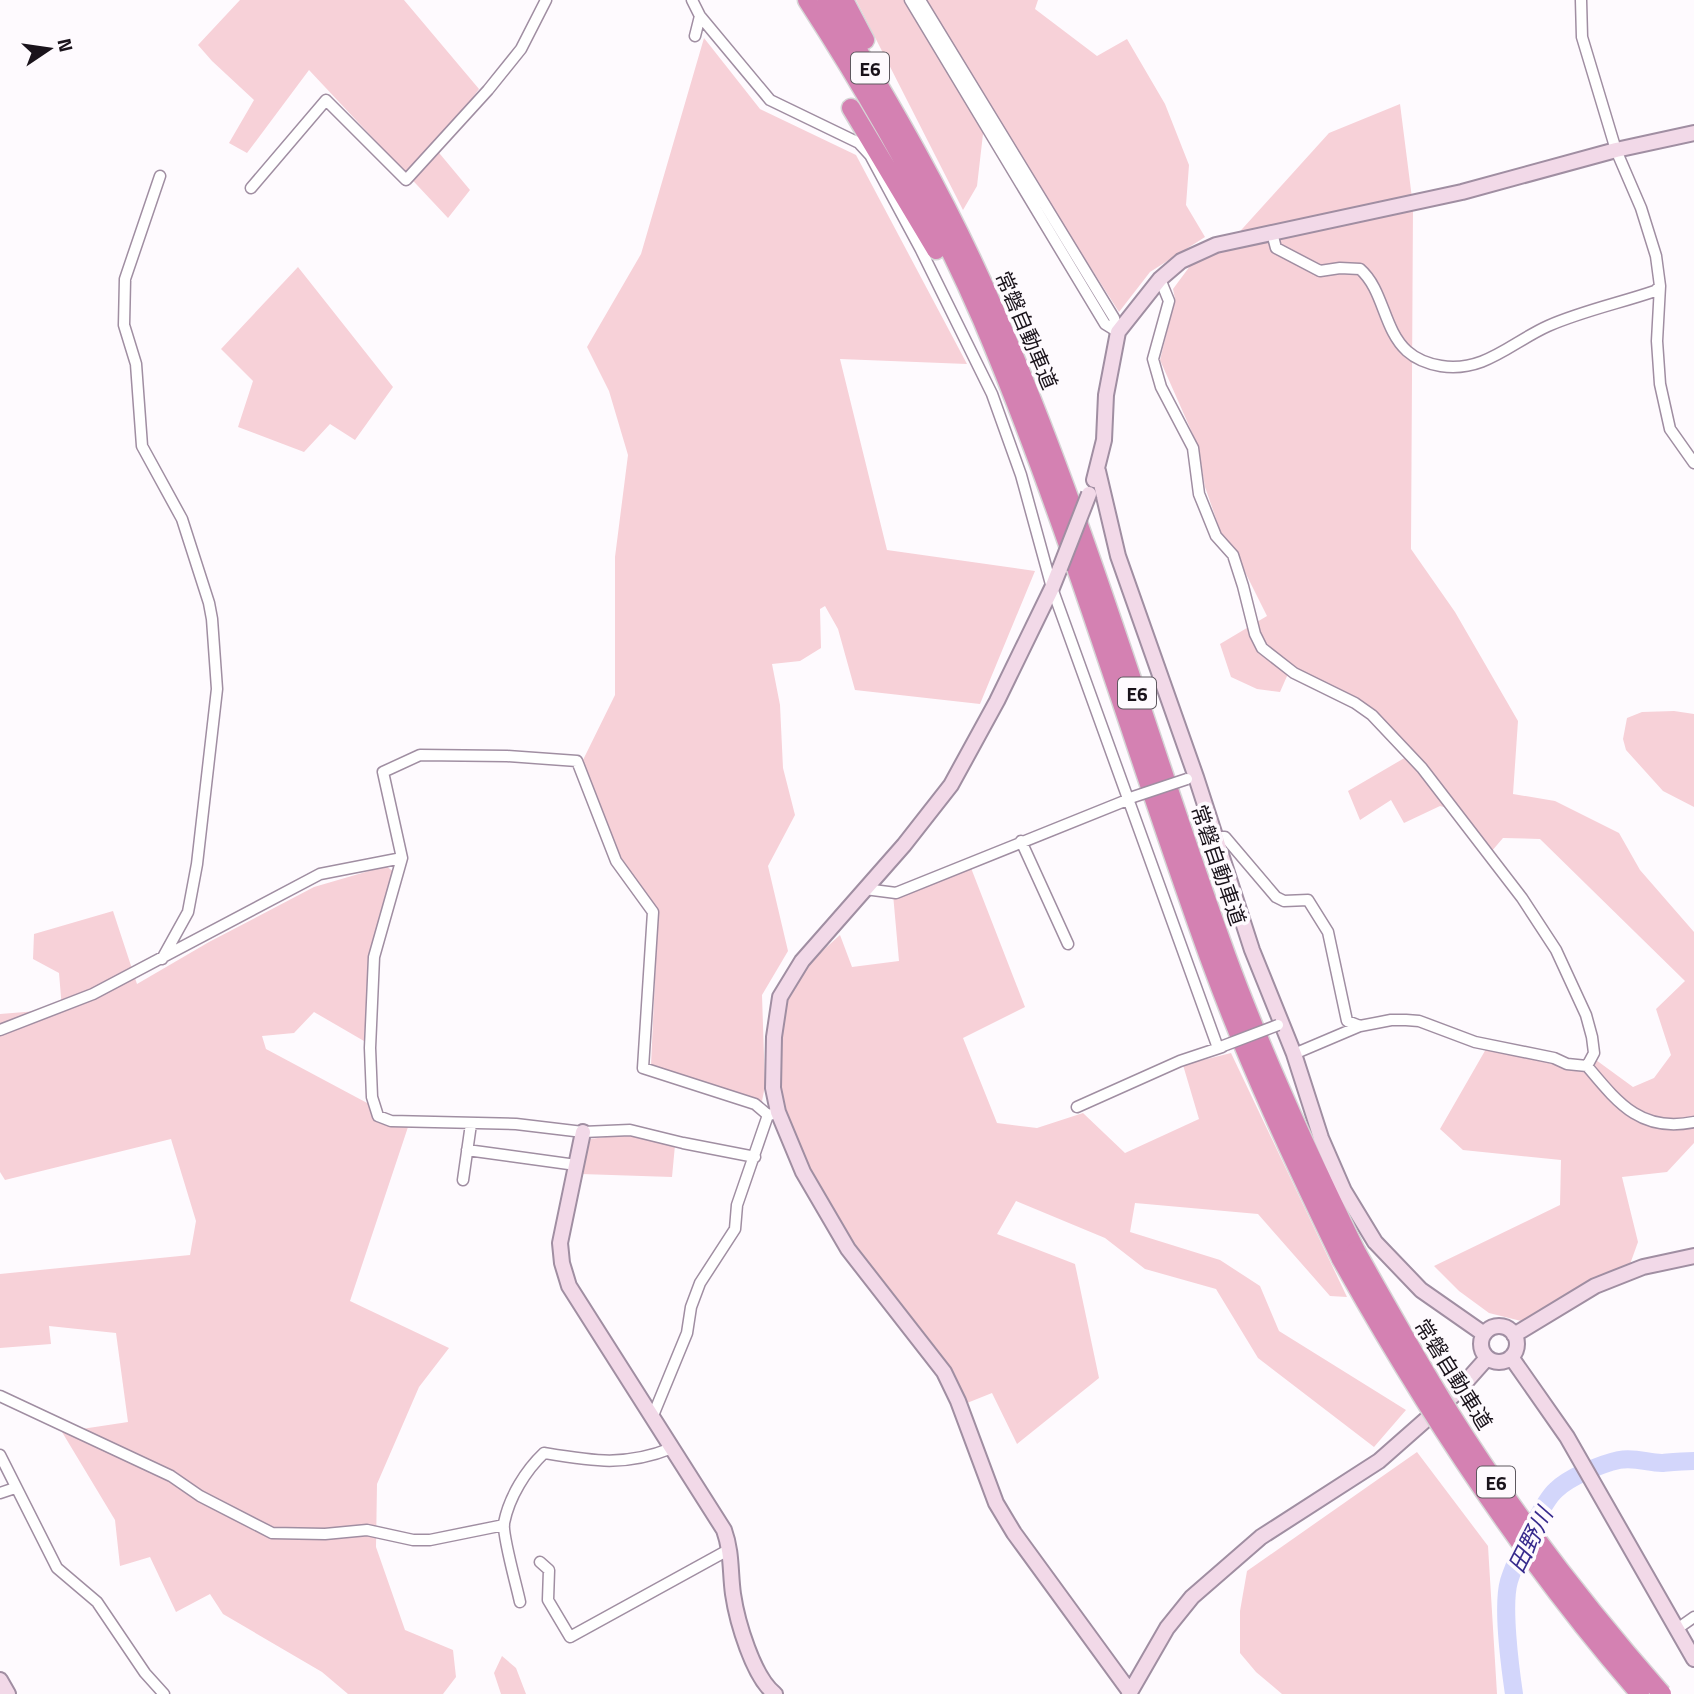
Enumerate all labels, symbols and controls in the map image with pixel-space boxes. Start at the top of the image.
north arrow [14,14,84,84]
text: N [50,35,82,55]
road number: E6 [851,52,889,83]
street label: 常磐自動車道 [988,266,1066,394]
road number: E6 [1118,678,1156,708]
street label: 常磐自動車道 [1183,800,1255,930]
street label: 常磐自動車道 [1407,1312,1501,1436]
road number: E6 [1477,1466,1515,1498]
water label: 田野川 [1499,1499,1563,1579]

